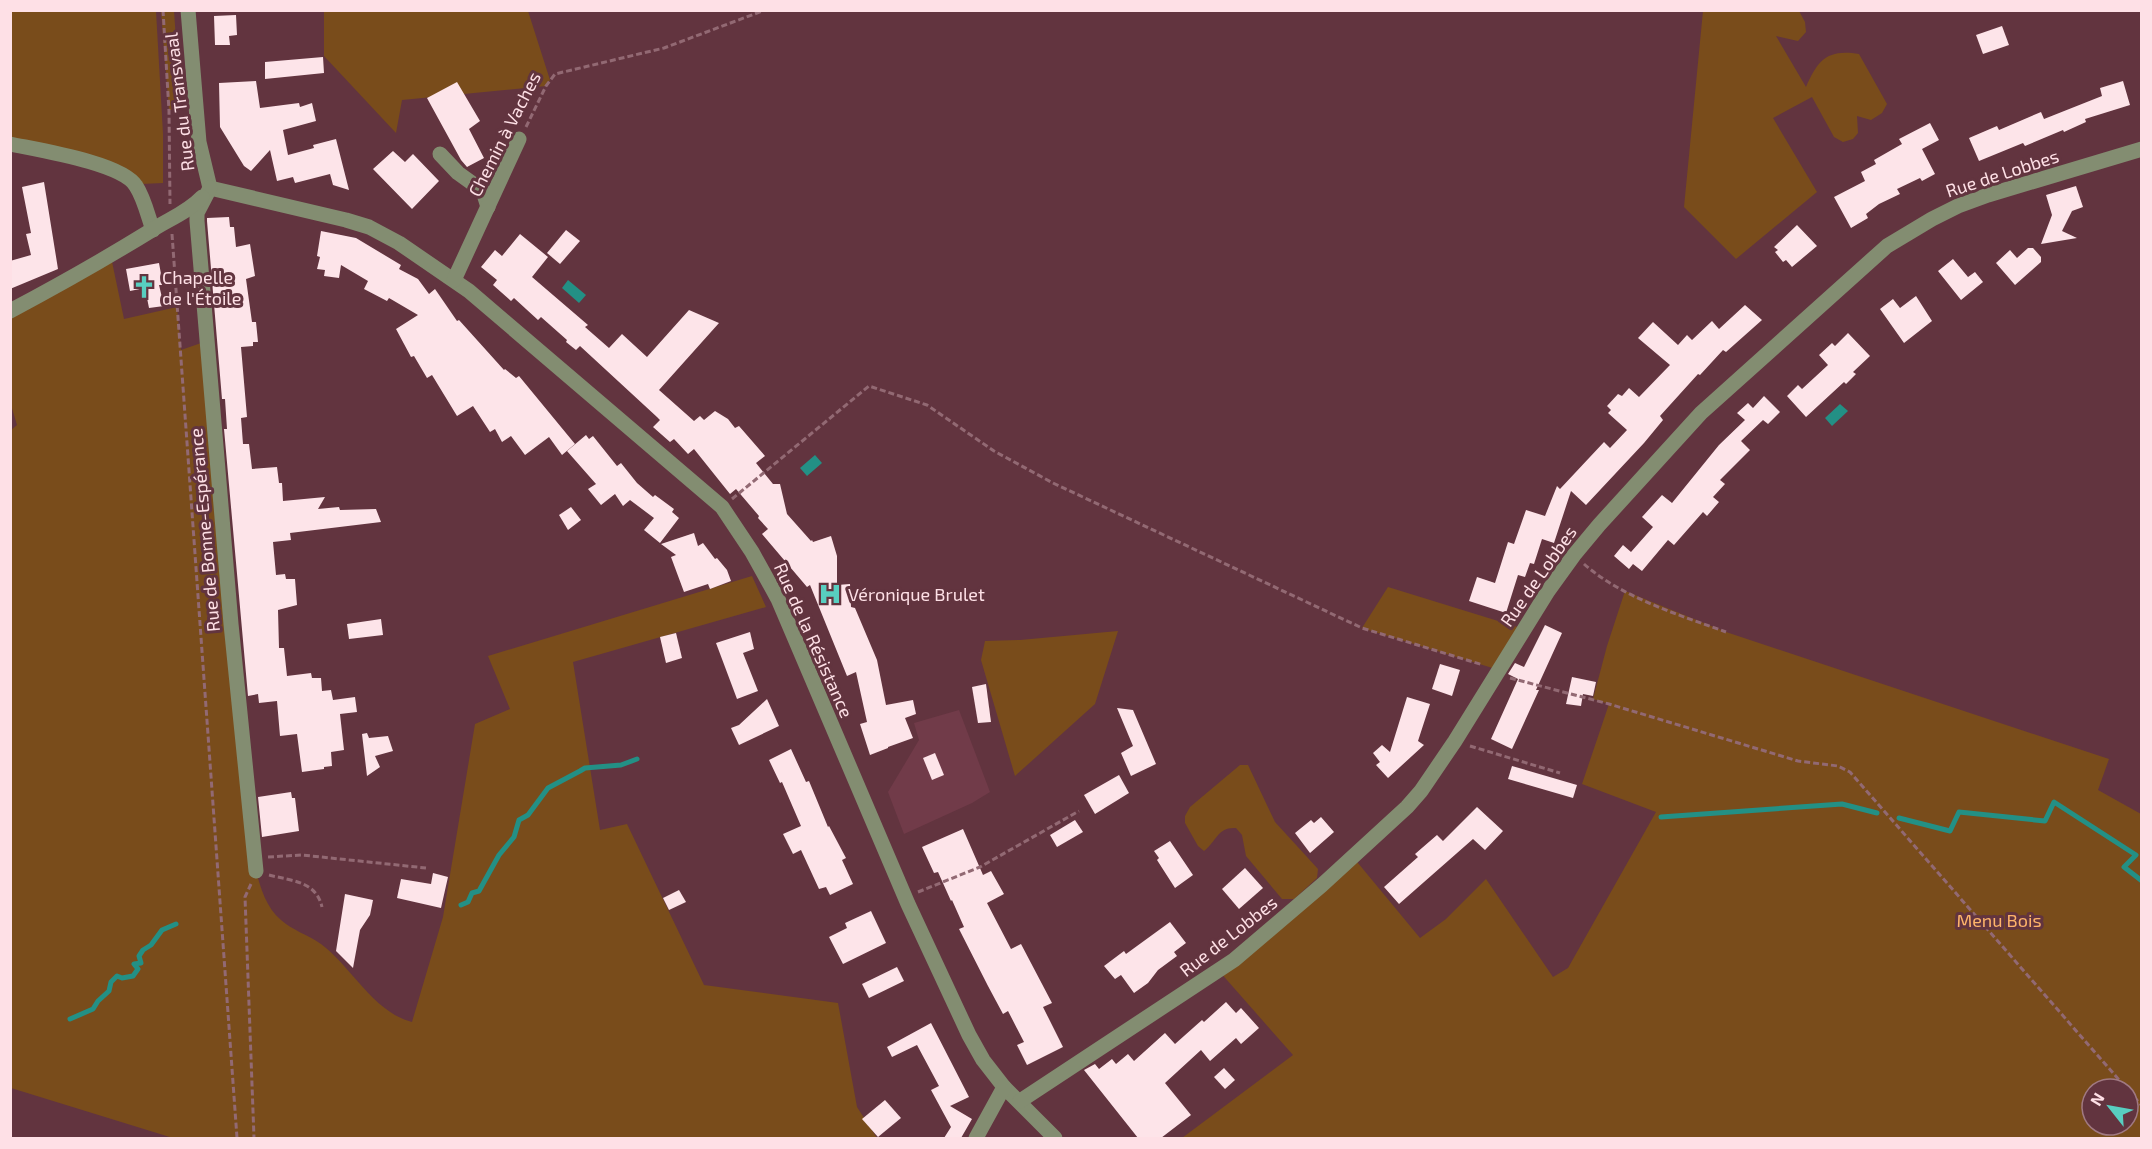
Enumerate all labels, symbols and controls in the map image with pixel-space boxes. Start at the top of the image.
street label: Rue du Transvaal [160,31,198,172]
street label: Chemin à Vaches [463,68,545,200]
street label: Rue de Lobbes [1943,144,2061,202]
place label: Chapelle de l'Étoile [162,266,241,309]
church icon: Chapelle de l'Étoile [131,274,157,300]
street label: Rue de Bonne-Espérance [184,427,224,633]
street label: Rue de Lobbes [1495,521,1581,631]
street label: Rue de la Résistance [770,559,858,721]
hospital icon: Véronique Brulet [817,581,843,607]
place label: Véronique Brulet [848,583,985,605]
street label: Rue de Lobbes [1175,891,1281,981]
park label: Menu Bois [1956,909,2042,931]
north arrow [2080,1077,2140,1137]
text: N [2086,1089,2108,1109]

